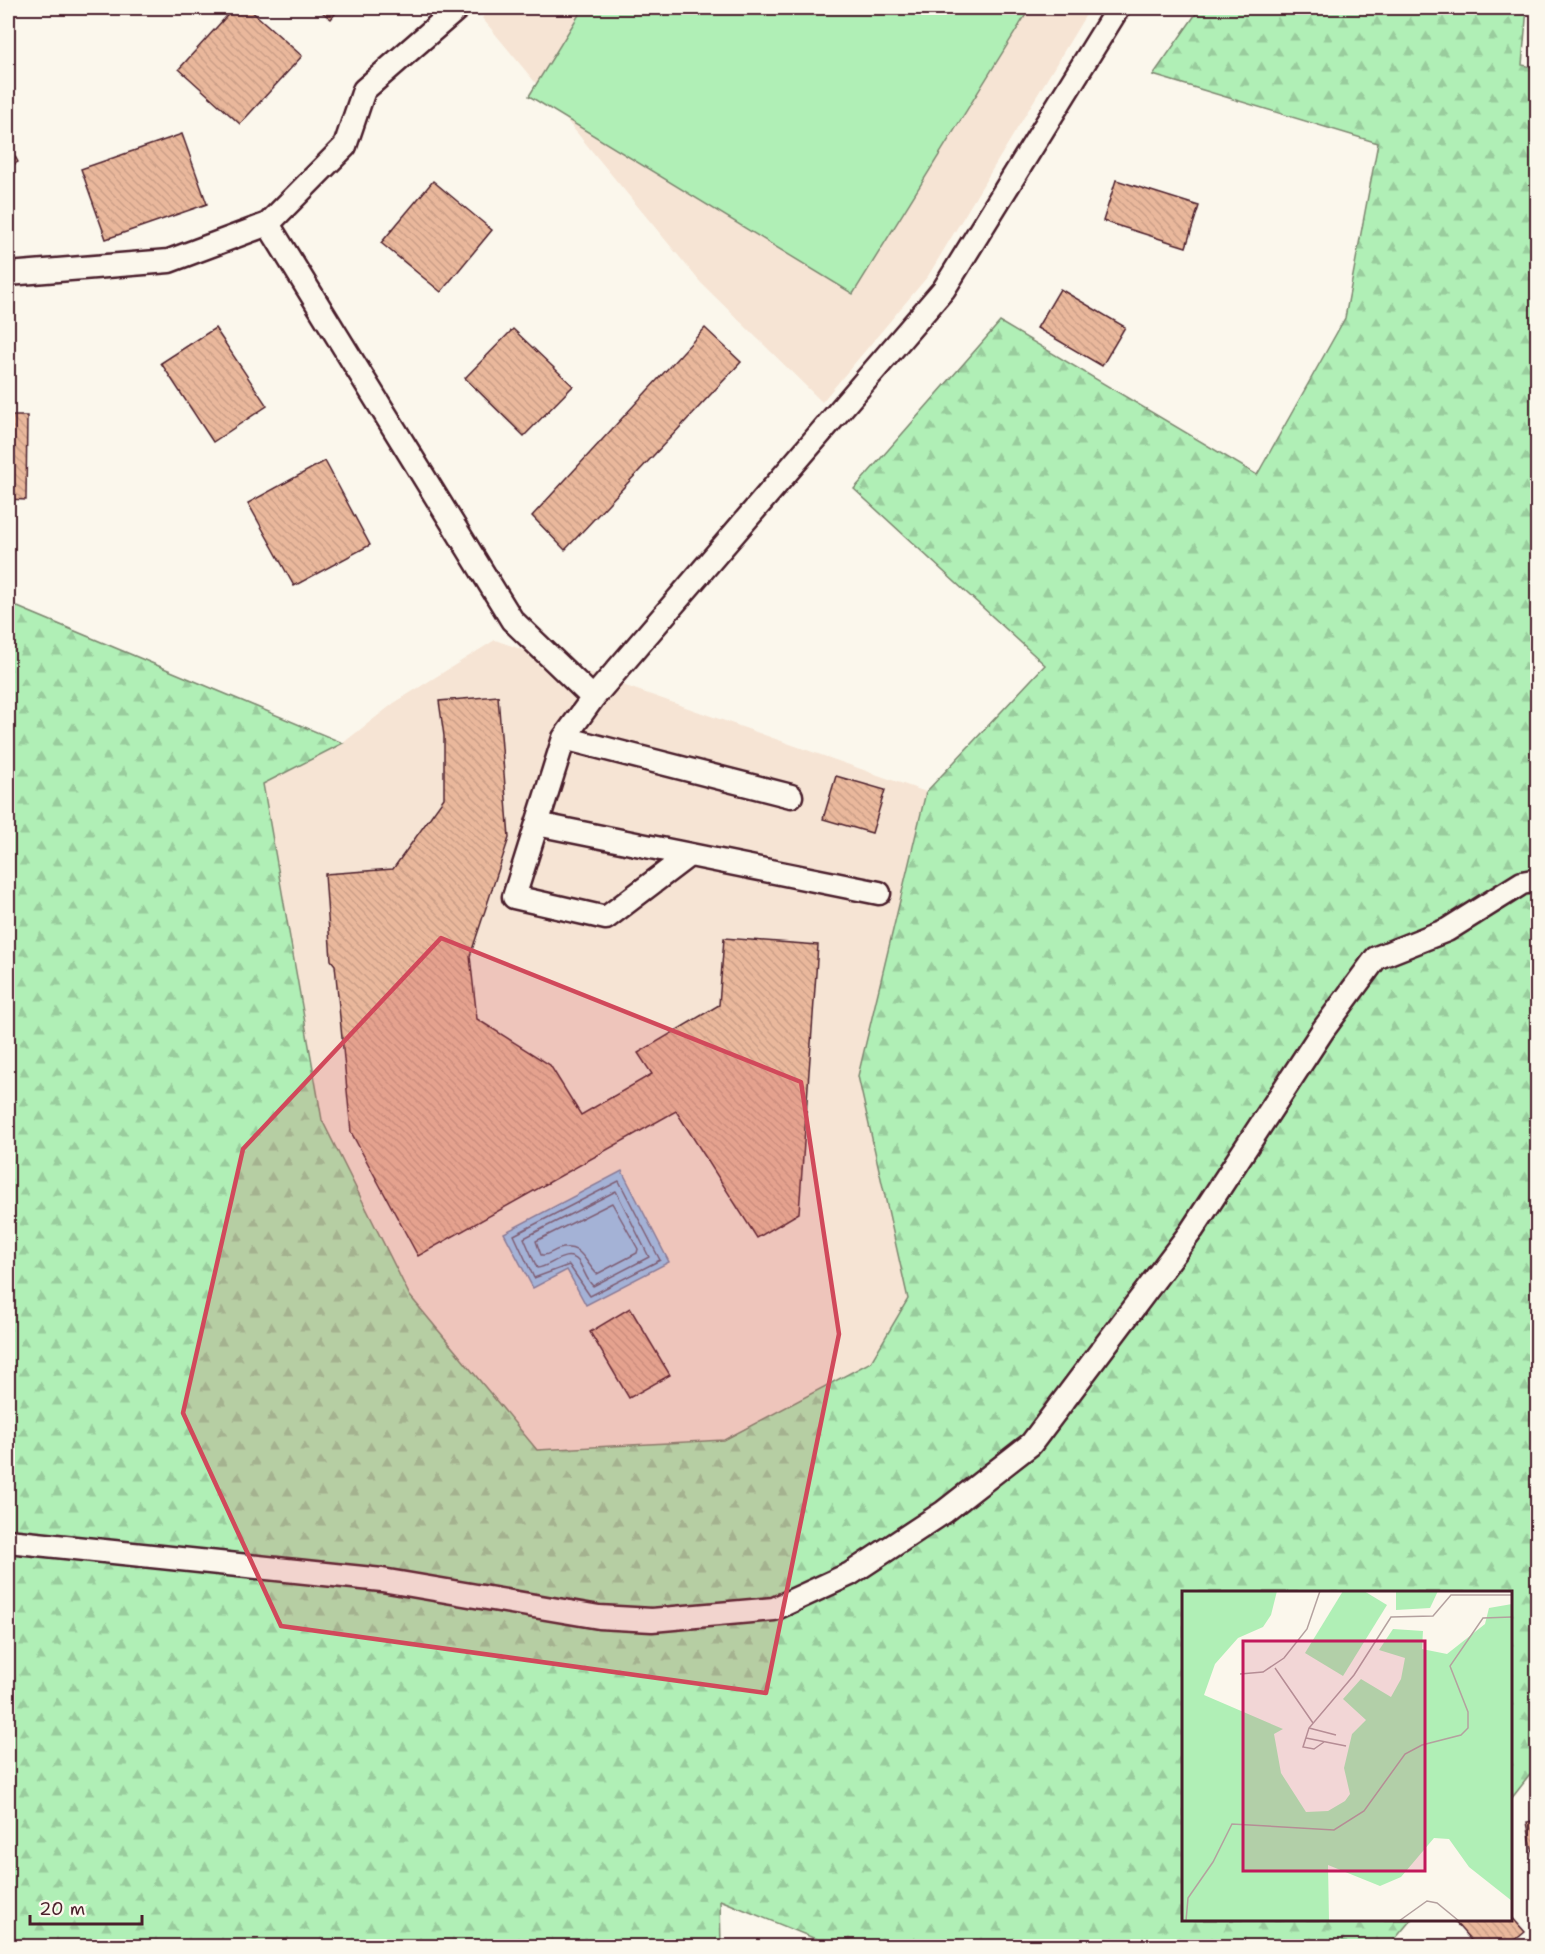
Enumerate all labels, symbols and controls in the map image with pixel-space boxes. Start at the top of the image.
inset map [1182,1591,1512,1921]
scale bar [30,1888,142,1926]
text: 20 m [39,1897,85,1921]

